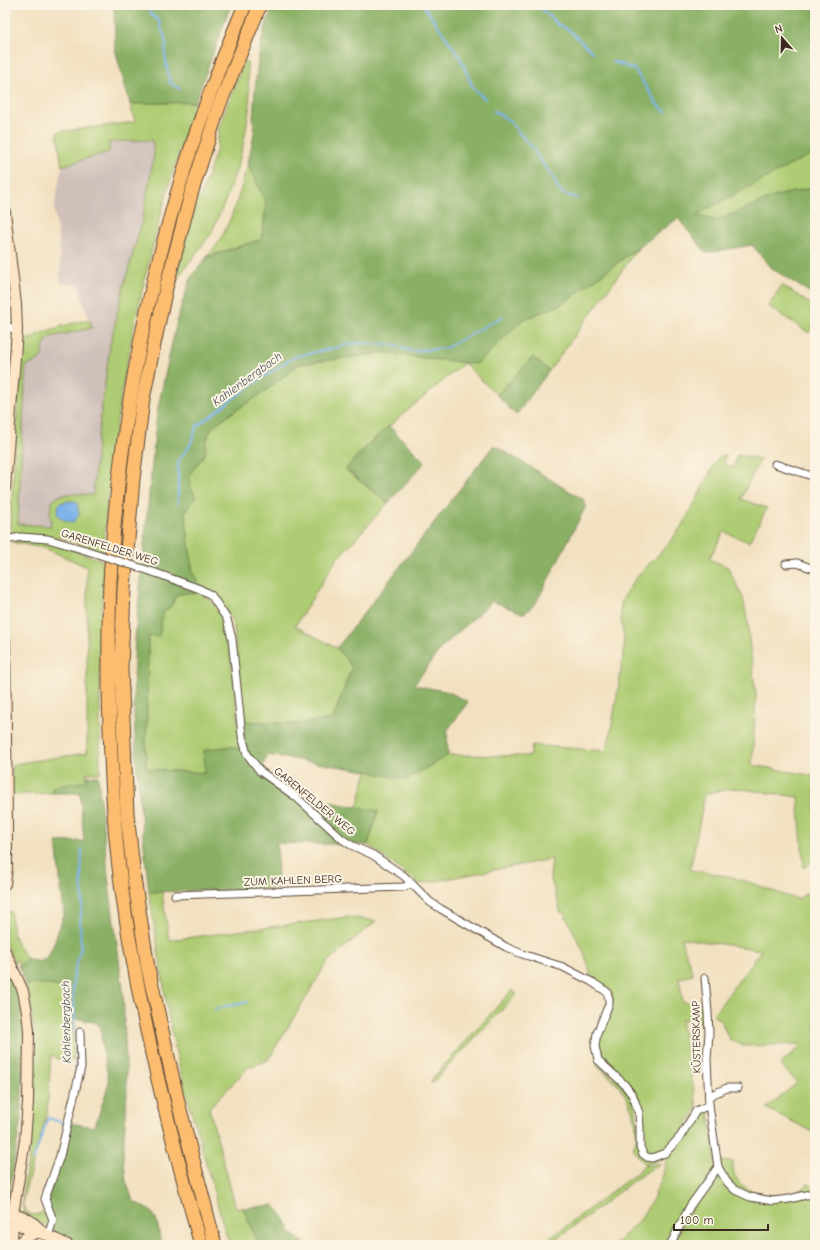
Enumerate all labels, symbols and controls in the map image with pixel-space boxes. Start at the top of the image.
north arrow [762,18,802,58]
text: N [773,22,784,36]
water label: Kahlenbergbach [209,349,285,409]
street label: GARENFELDER WEG [60,527,160,568]
street label: GARENFELDER WEG [271,765,358,838]
street label: ZUM KAHLEN BERG [244,872,342,889]
water label: Kahlenbergbach [58,981,74,1063]
street label: KÜSTERSKAMP [689,1001,704,1073]
scale bar [674,1206,768,1232]
text: 100 m [680,1213,713,1227]

